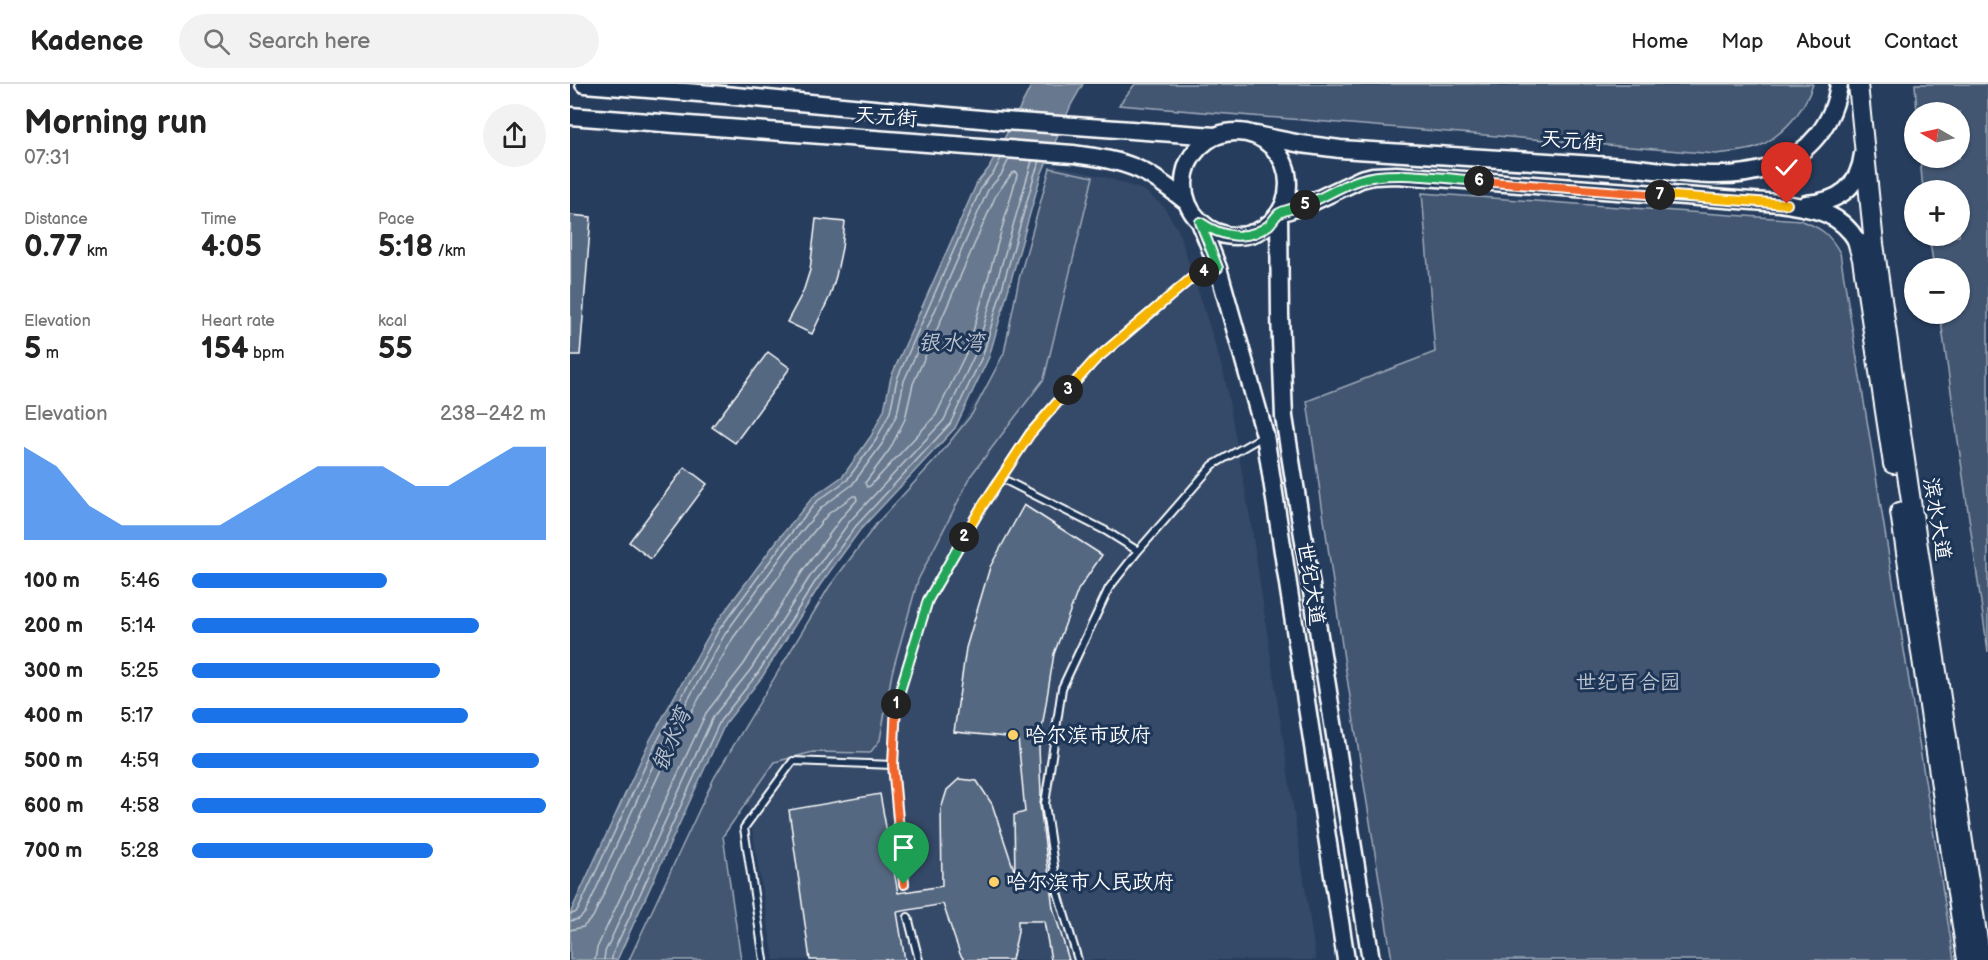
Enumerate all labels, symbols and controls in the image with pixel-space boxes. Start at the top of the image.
search box [179,14,599,68]
text: Kadence [30,25,143,58]
icon: search [200,25,233,58]
text: Search here [248,28,370,55]
text: Home [1631,29,1688,54]
text: Map [1721,29,1763,54]
text: About [1796,29,1851,54]
text: Contact [1884,29,1958,54]
street label: 天元街 [854,102,918,132]
north arrow [1904,102,1970,168]
map controls [1904,102,1970,324]
text: Morning run [24,103,207,143]
button: share [483,104,546,167]
street label: 天元街 [1540,126,1604,156]
pin [1761,142,1812,204]
text: 07:31 [24,146,70,170]
icon: check [1770,151,1803,184]
pin: 6 [1464,166,1494,196]
text: 6 [1474,171,1484,190]
pin: 7 [1645,180,1675,210]
button: + [1904,180,1970,246]
text: 7 [1656,185,1664,204]
pin: 5 [1290,190,1320,220]
text: 5 [1300,195,1310,214]
text: Distance [24,210,88,229]
text: Time [201,210,236,229]
text: Pace [378,210,414,229]
text: 0.77 [24,229,82,265]
text: 4:05 [201,229,262,265]
text: 5:18 [378,229,433,265]
text: km [82,242,108,261]
text: /km [433,242,466,261]
pin: 4 [1189,257,1219,287]
button: − [1904,258,1970,324]
text: 4 [1199,262,1209,281]
text: Elevation [24,312,91,331]
text: Heart rate [201,312,275,331]
text: kcal [378,312,407,331]
water label: 银水湾 [918,330,987,357]
text: 5 [24,331,41,367]
text: 154 [201,331,249,367]
text: 55 [378,331,413,367]
text: m [41,344,59,363]
text: bpm [249,344,284,363]
pin: 3 [1053,375,1083,405]
text: 3 [1063,380,1073,399]
text: Elevation [24,402,107,426]
text: 238–242 m [440,402,546,426]
street label: 滨水大道 [1918,476,1956,562]
pin: 2 [949,522,979,552]
text: 2 [959,527,969,546]
street label: 世纪大道 [1292,541,1330,627]
text: 100 m [24,569,80,593]
text: 5:46 [120,569,160,593]
text: 200 m [24,614,83,638]
text: 5:14 [120,614,155,638]
text: 300 m [24,659,83,683]
text: 5:25 [120,659,159,683]
park label: 世纪百合园 [1576,670,1681,695]
pin: 1 [881,689,911,719]
text: 1 [893,694,899,713]
water label: 银水湾 [647,702,698,776]
text: 400 m [24,704,83,728]
text: 5:17 [120,704,153,728]
place label: 哈尔滨市政府 [1025,723,1151,748]
marker: 哈尔滨市政府 [1006,728,1020,742]
text: 500 m [24,749,83,773]
text: 4:59 [120,749,159,773]
text: 600 m [24,794,84,818]
text: 4:58 [120,794,159,818]
pin [878,822,929,884]
icon: arrive [887,831,920,864]
text: 700 m [24,839,82,863]
text: 5:28 [120,839,159,863]
place label: 哈尔滨市人民政府 [1006,870,1174,895]
marker: 哈尔滨市人民政府 [987,875,1001,889]

